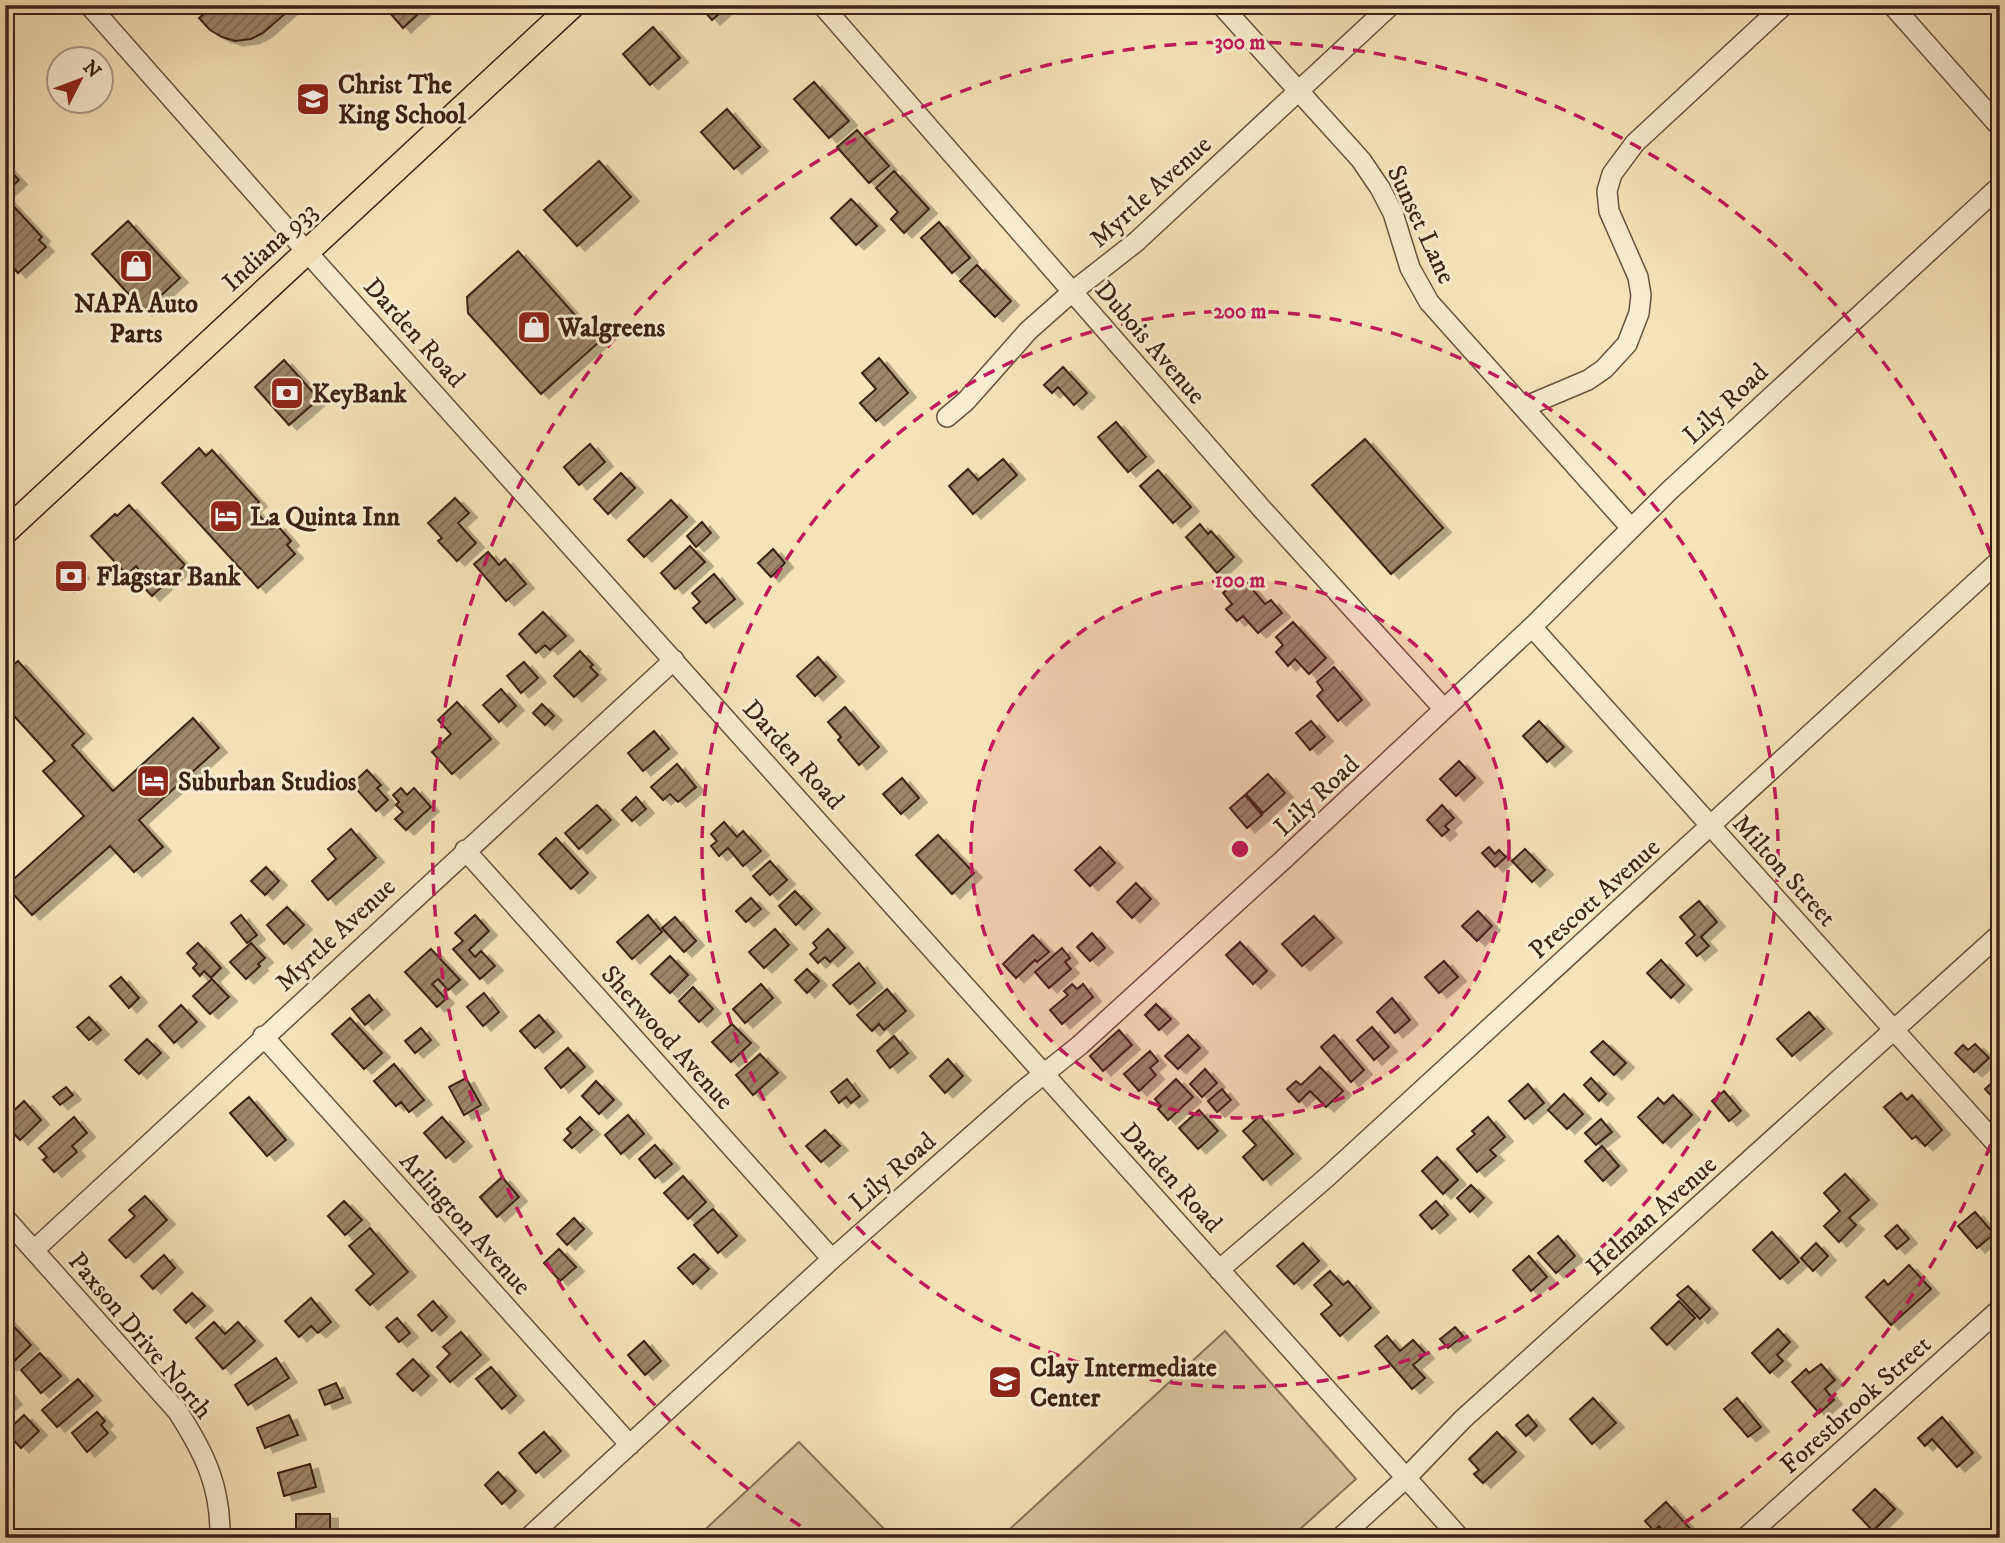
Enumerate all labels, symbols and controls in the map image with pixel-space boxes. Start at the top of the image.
text: 300 m [1215,30,1266,56]
north arrow [46,46,116,116]
text: N [78,56,106,83]
place label: Christ The King School [338,69,467,132]
school or university icon: Christ The King School [294,80,332,118]
street label: Myrtle Avenue [1083,129,1219,255]
street label: Sunset Lane [1379,160,1462,289]
street label: Indiana 933 [216,195,324,299]
shop icon: NAPA Auto Parts [117,247,155,285]
street label: Darden Road [356,271,472,395]
street label: Dubois Avenue [1087,275,1212,411]
place label: NAPA Auto Parts [74,288,198,351]
text: 200 m [1213,299,1267,325]
shop icon: Walgreens [515,308,553,346]
place label: Walgreens [557,312,666,345]
street label: Lily Road [1676,356,1776,452]
bank icon: KeyBank [268,374,306,412]
place label: KeyBank [312,378,408,411]
hotel icon: La Quinta Inn [207,497,245,535]
place label: La Quinta Inn [250,501,401,534]
bank icon: Flagstar Bank [52,557,90,595]
place label: Flagstar Bank [96,561,242,594]
text: 100 m [1215,568,1265,594]
street label: Darden Road [735,693,851,817]
street label: Lily Road [1267,748,1367,844]
hotel icon: Suburban Studios [134,762,172,800]
place label: Suburban Studios [178,766,357,799]
street label: Milton Street [1725,808,1843,934]
street label: Prescott Avenue [1523,832,1667,967]
centre of rings [1228,837,1252,861]
street label: Myrtle Avenue [269,871,403,999]
street label: Sherwood Avenue [593,959,740,1117]
street label: Darden Road [1113,1116,1229,1240]
street label: Lily Road [843,1125,943,1219]
street label: Arlington Avenue [392,1145,538,1303]
street label: Helman Avenue [1580,1149,1724,1283]
street label: Paxson Drive North [60,1246,220,1426]
street label: Forestbrook Street [1774,1329,1938,1482]
place label: Clay Intermediate Center [1030,1352,1217,1415]
school or university icon: Clay Intermediate Center [986,1363,1024,1401]

